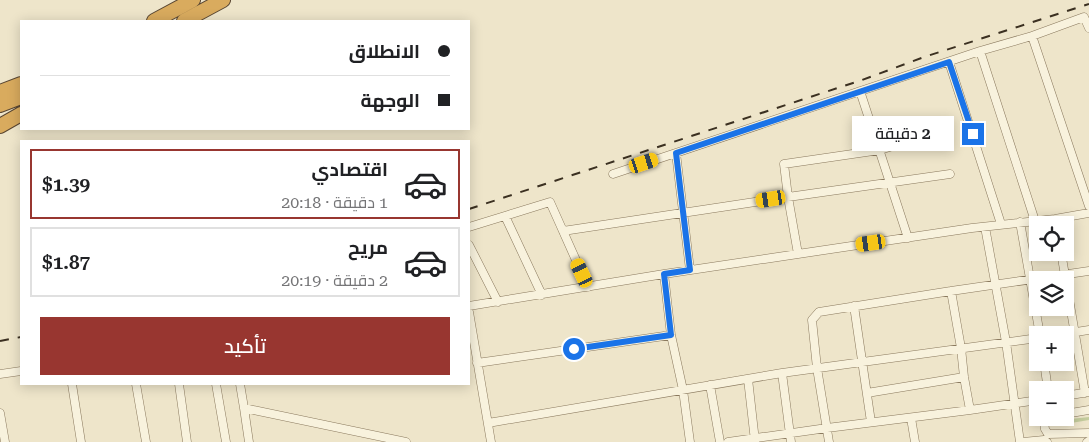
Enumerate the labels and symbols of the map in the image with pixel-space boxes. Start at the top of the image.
callout: 2 دقيقة [853,116,956,152]
route end [962,123,984,145]
car [627,151,660,175]
car [755,189,786,209]
car [855,233,886,253]
car [568,256,595,290]
route start [563,338,585,360]

